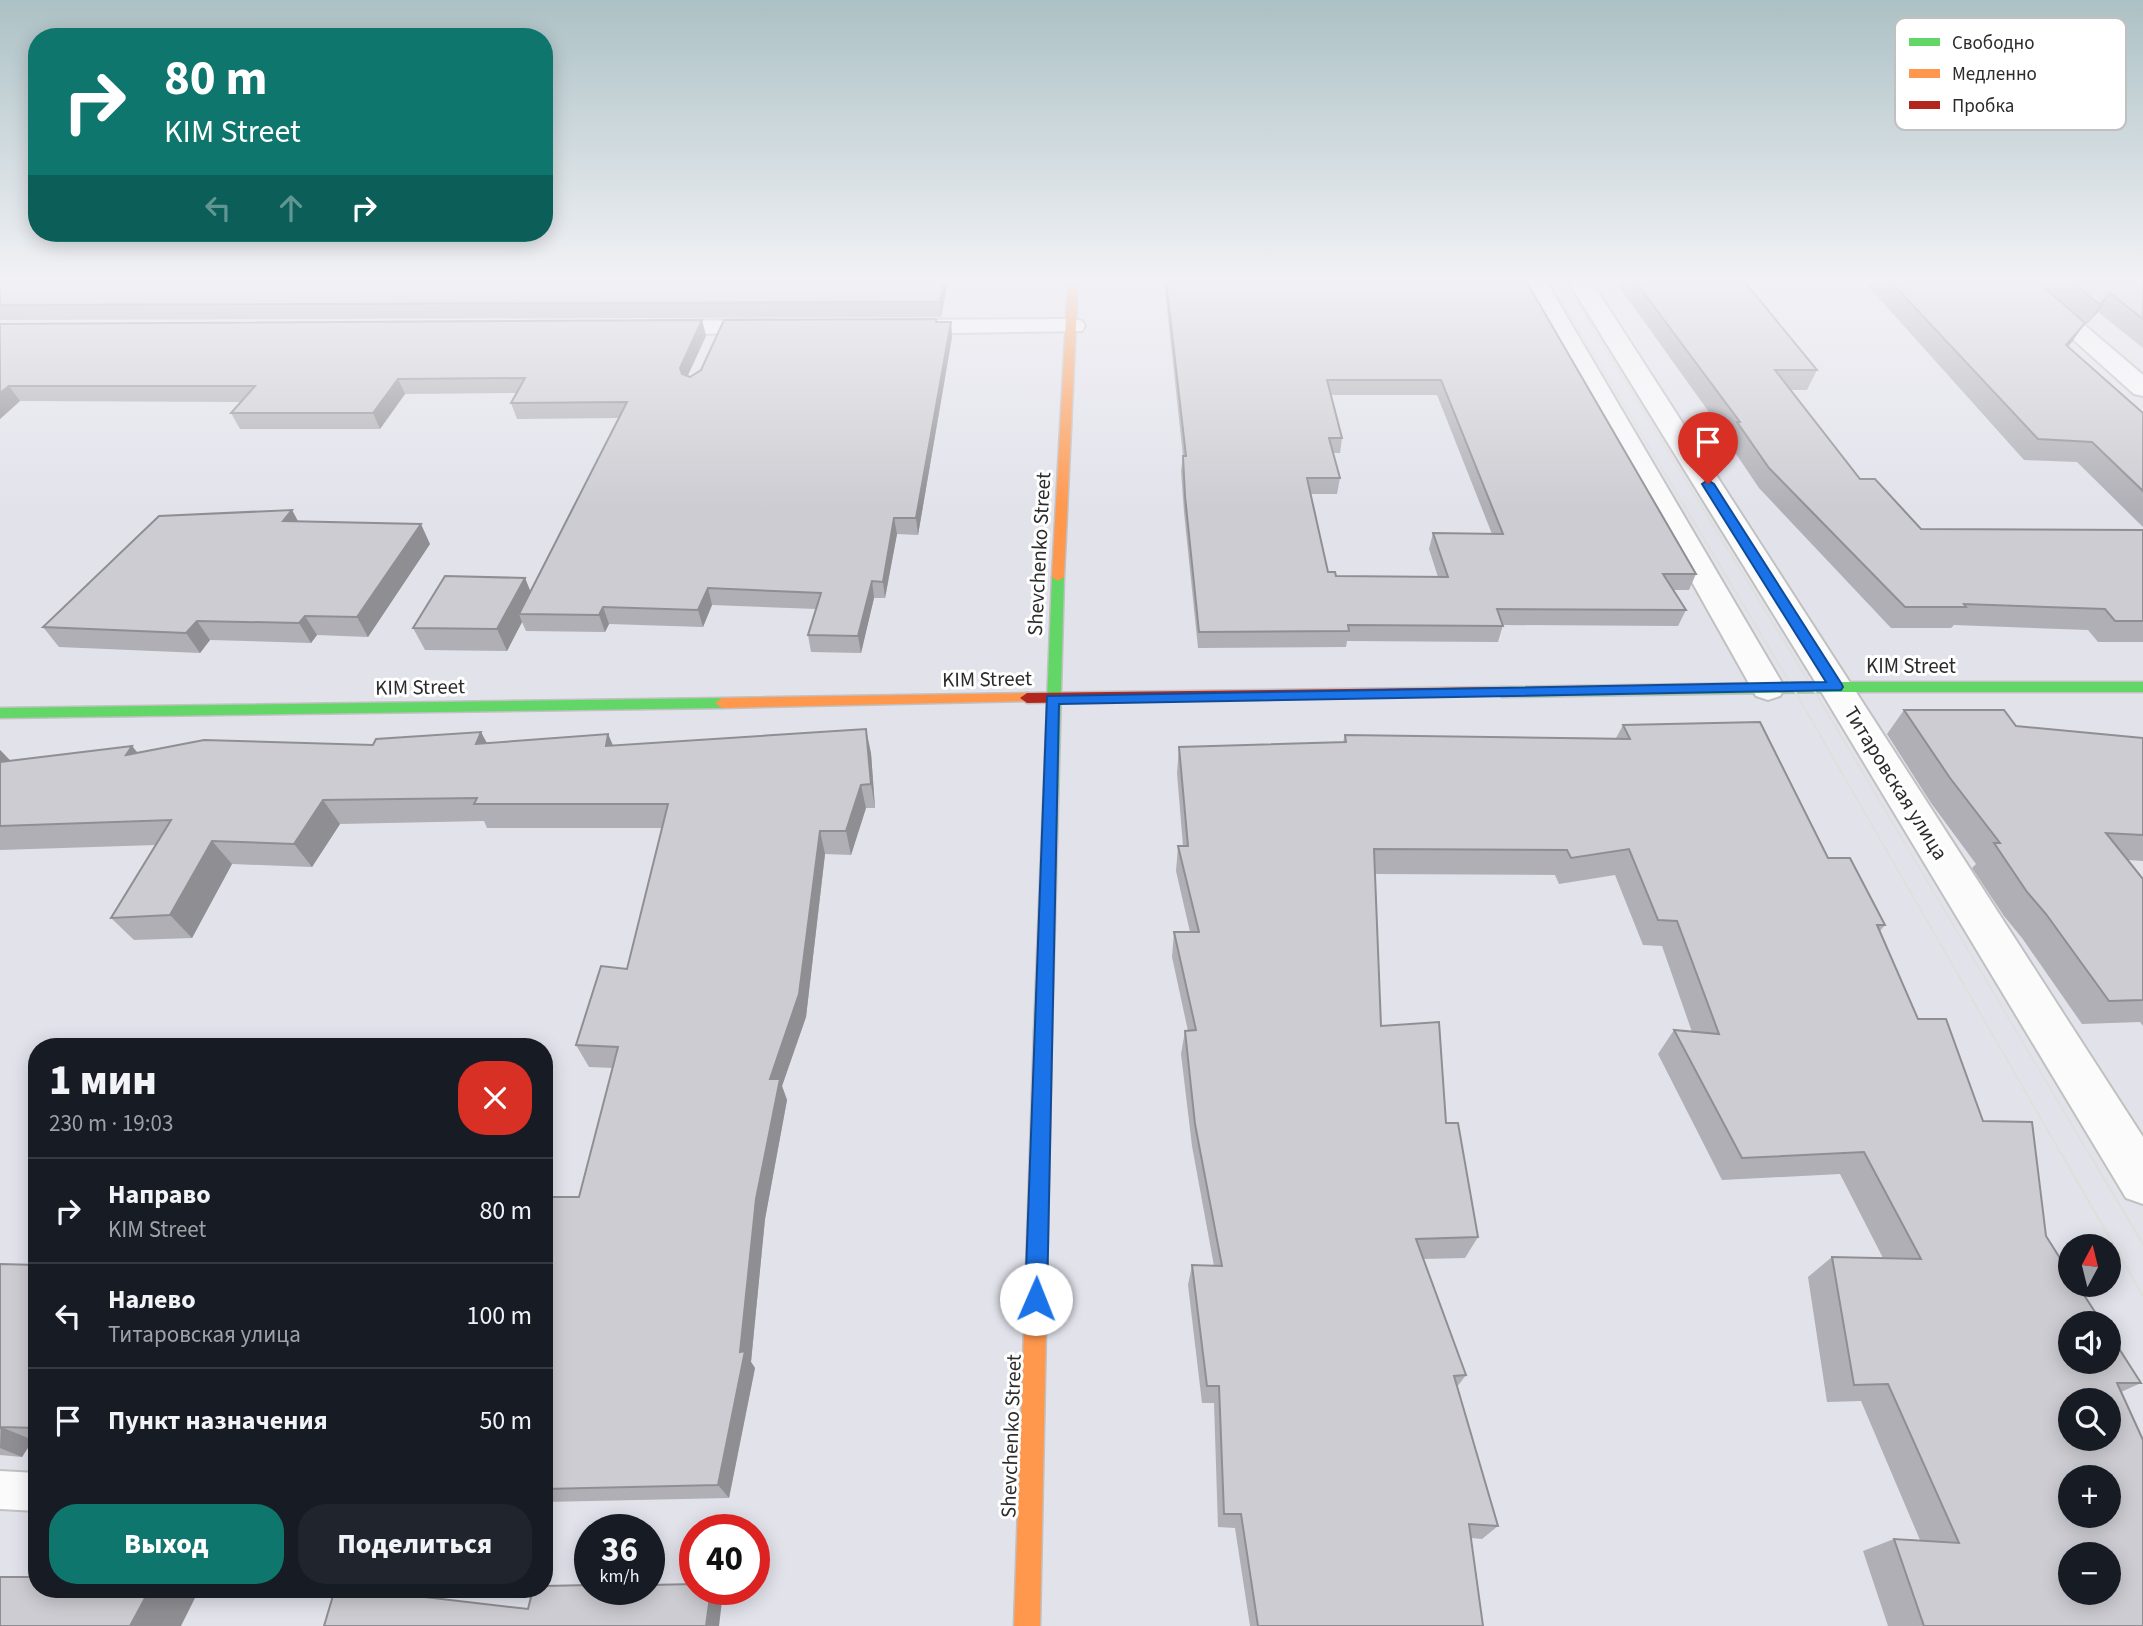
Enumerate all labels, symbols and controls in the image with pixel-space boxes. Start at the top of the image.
legend [1895,18,2126,130]
text: Свободно [1952,30,2035,57]
text: 80 m [164,44,268,114]
icon: right [49,56,140,147]
text: Медленно [1952,61,2037,88]
text: Пробка [1952,93,2014,120]
text: KIM Street [164,109,301,155]
icon: left [199,189,237,227]
icon: ahead [272,189,310,227]
icon: right [345,189,383,227]
pin [1678,412,1738,484]
icon: arrive [1689,423,1727,461]
street label: Shevchenko Street [1020,471,1058,637]
street label: KIM Street [1866,651,1956,681]
street label: KIM Street [942,663,1032,695]
street label: KIM Street [375,671,465,703]
street label: Титаровская улица [1837,700,1955,866]
text: 1 мин [49,1051,157,1111]
button: close [458,1061,532,1135]
text: 230 m · 19:03 [49,1107,173,1140]
text: Направо [108,1176,211,1213]
icon: right [49,1192,87,1230]
text: 80 m [479,1192,532,1229]
text: KIM Street [108,1213,206,1246]
north arrow [2058,1234,2121,1297]
map controls [2058,1234,2121,1605]
position arrow [999,1262,1073,1336]
text: Налево [108,1281,196,1318]
icon: left [49,1297,87,1335]
text: 100 m [466,1297,532,1334]
button: sound [2058,1311,2121,1374]
text: Титаровская улица [108,1318,301,1351]
street label: Shevchenko Street [993,1354,1029,1518]
button: search [2058,1388,2121,1451]
icon: arrive [49,1402,87,1440]
text: Пункт назначения [108,1402,328,1439]
text: 50 m [479,1402,532,1439]
button: + [2058,1465,2121,1528]
button: Выход [49,1504,284,1584]
button: Поделиться [298,1504,532,1584]
speed limit sign: 40 [679,1514,770,1605]
text: 36 [601,1525,638,1575]
button: − [2058,1542,2121,1605]
text: km/h [600,1564,639,1589]

